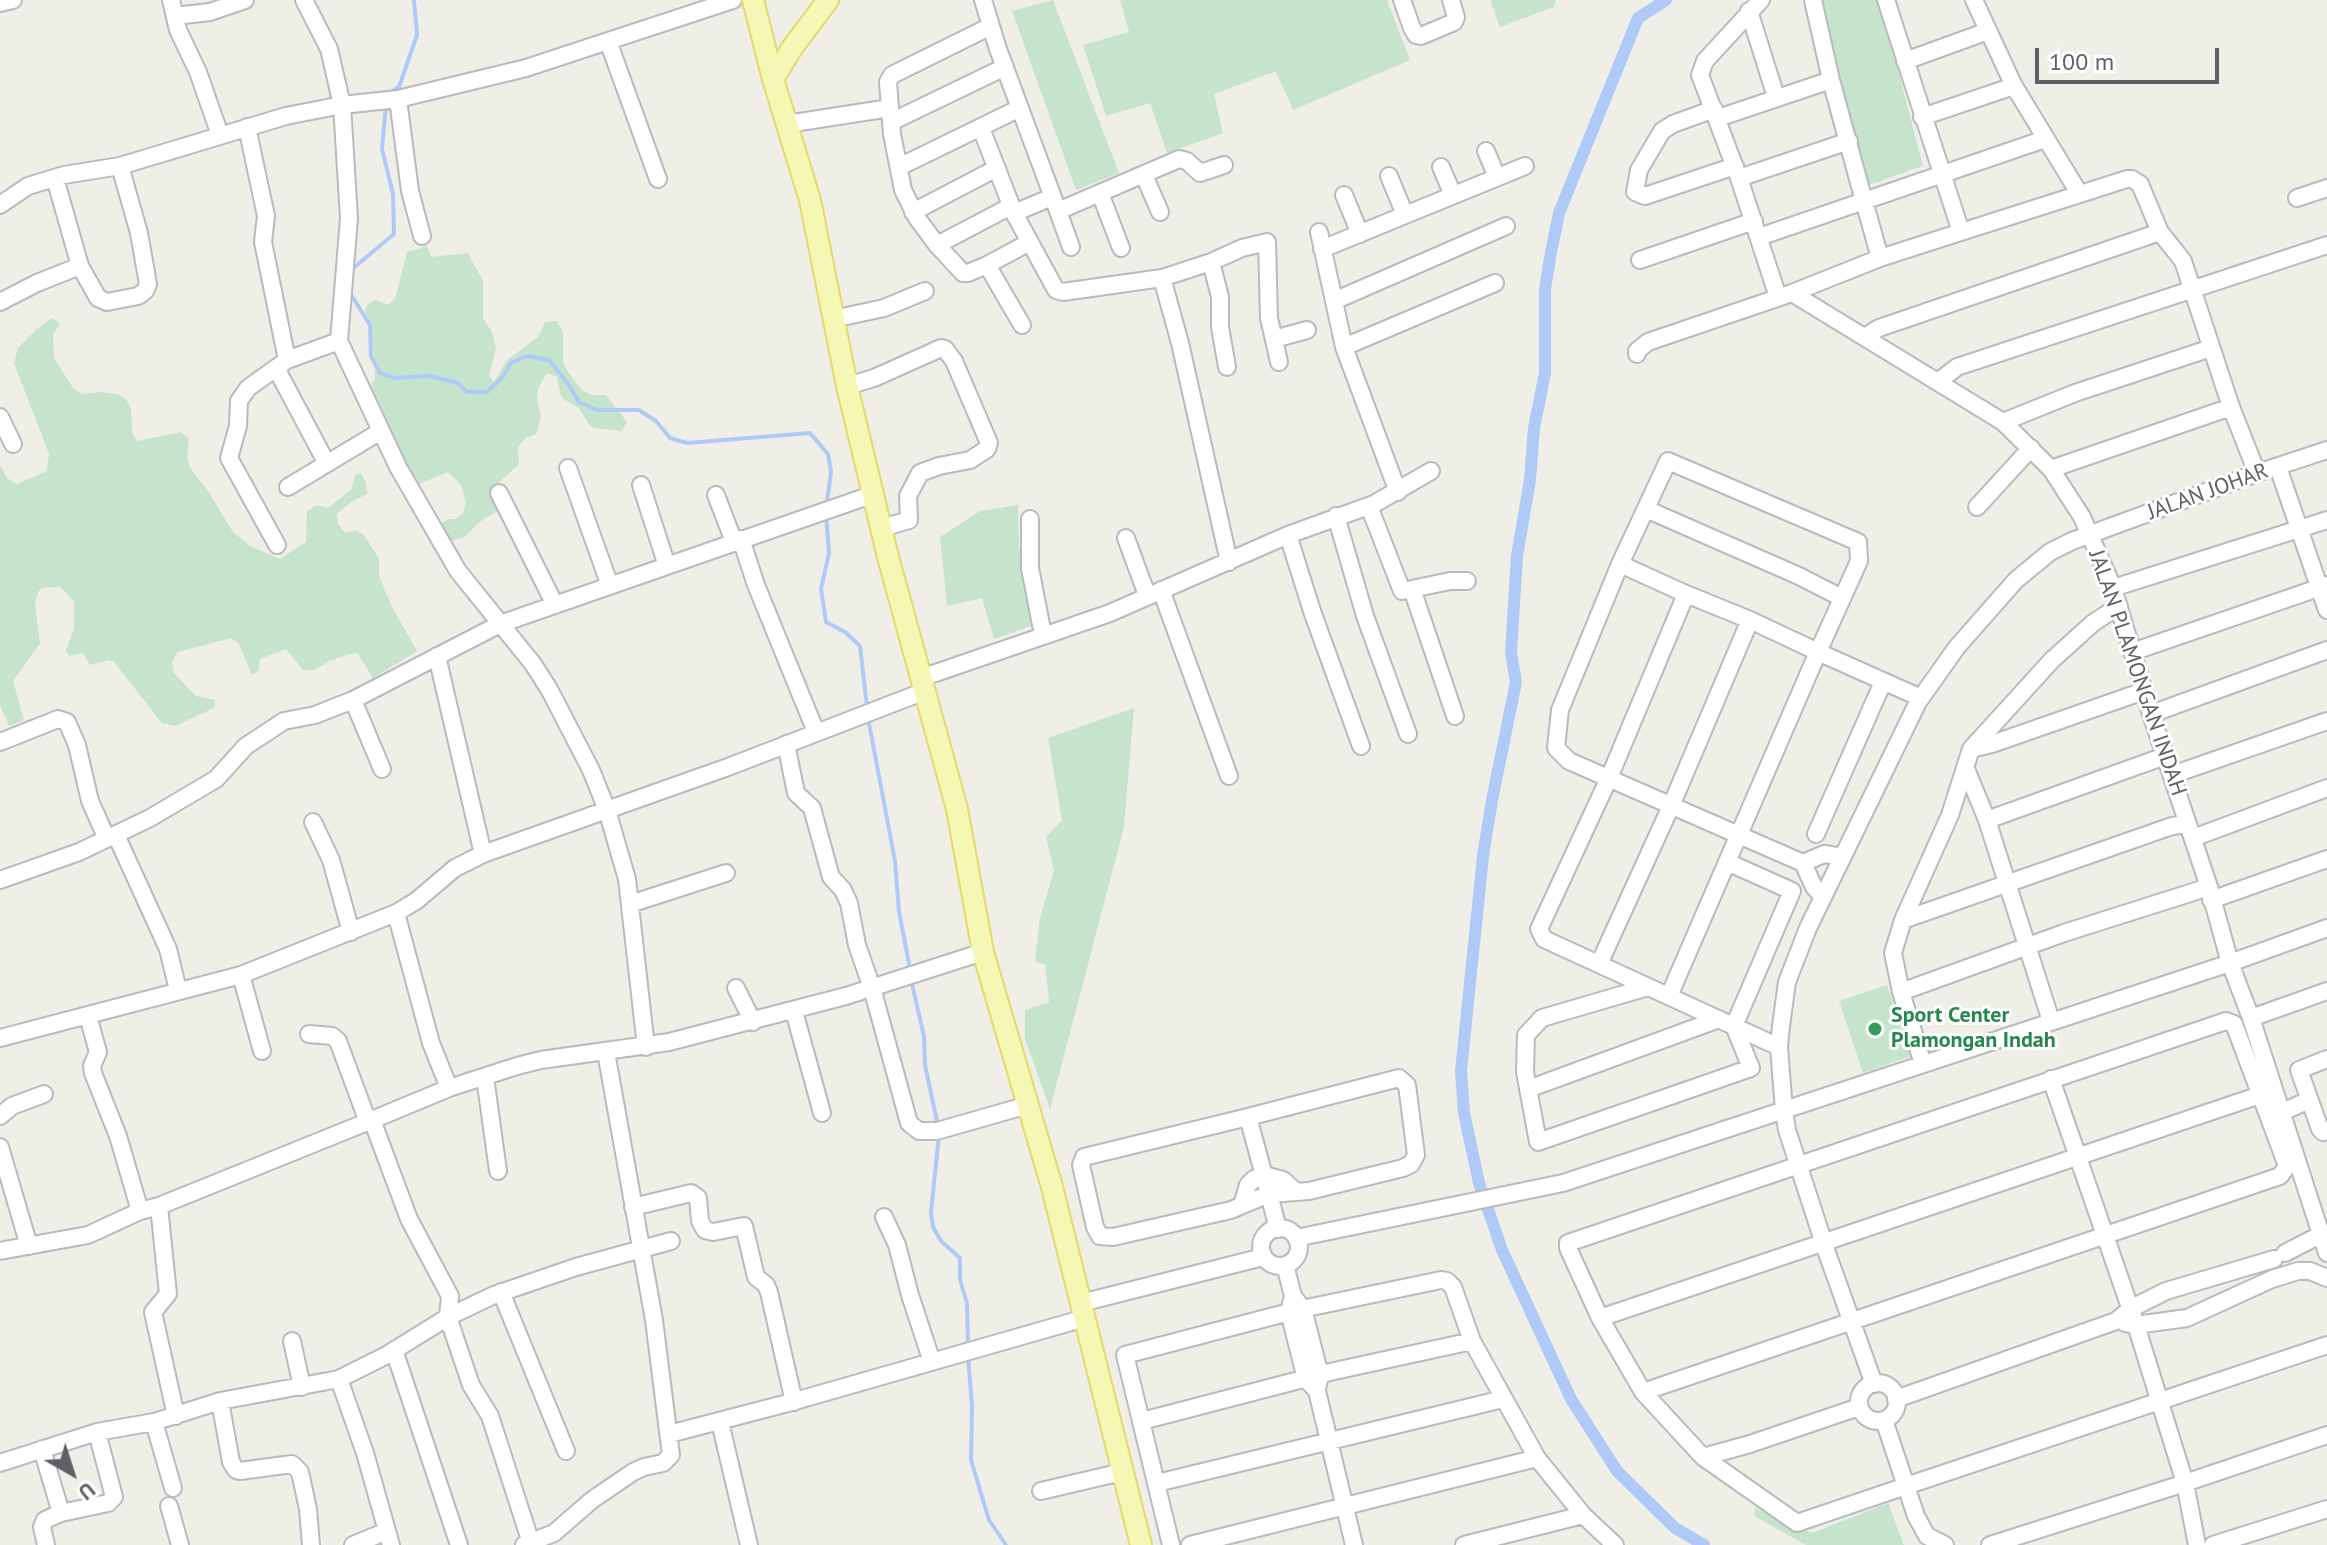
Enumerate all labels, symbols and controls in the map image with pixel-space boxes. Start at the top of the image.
scale bar [2039,32,2223,82]
text: 100 m [2049,46,2114,77]
street label: JALAN JOHAR [2144,458,2272,526]
street label: JALAN PLAMONGAN INDAH [2083,547,2191,799]
place label: Sport Center Plamongan Indah [1891,1003,2056,1054]
marker: Sport Center Plamongan Indah [1866,1020,1884,1038]
north arrow [32,1433,112,1513]
text: U [73,1476,101,1507]

